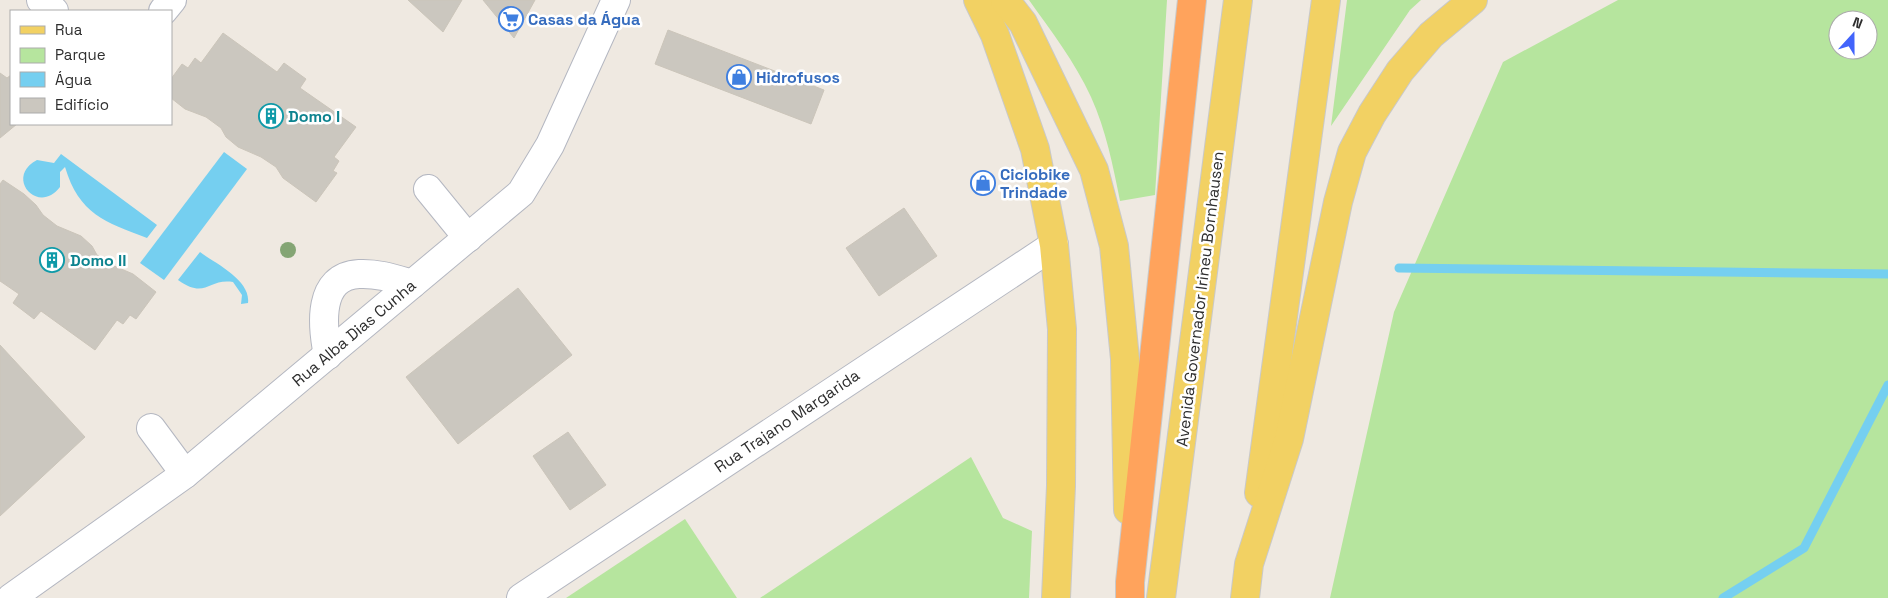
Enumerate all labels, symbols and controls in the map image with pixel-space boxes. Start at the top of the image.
supermarket icon: Casas da Água [498,6,524,32]
place label: Casas da Água [528,9,640,30]
legend [10,10,172,125]
north arrow [1828,10,1878,60]
text: N [1850,13,1865,33]
text: Rua [55,20,83,39]
text: Parque [55,45,106,64]
shop icon: Hidrofusos [726,64,752,90]
place label: Hidrofusos [756,67,840,88]
text: Água [55,70,92,89]
text: Edifício [55,95,109,114]
building icon: Domo I [258,103,284,129]
place label: Domo I [288,106,340,127]
street label: Avenida Governador Irineu Bornhausen [1171,150,1229,448]
place label: Ciclobike Trindade [1000,164,1070,203]
shop icon: Ciclobike Trindade [970,170,996,196]
building icon: Domo II [39,247,65,273]
place label: Domo II [70,250,126,271]
street label: Rua Alba Dias Cunha [288,275,420,391]
street label: Rua Trajano Margarida [710,365,864,477]

